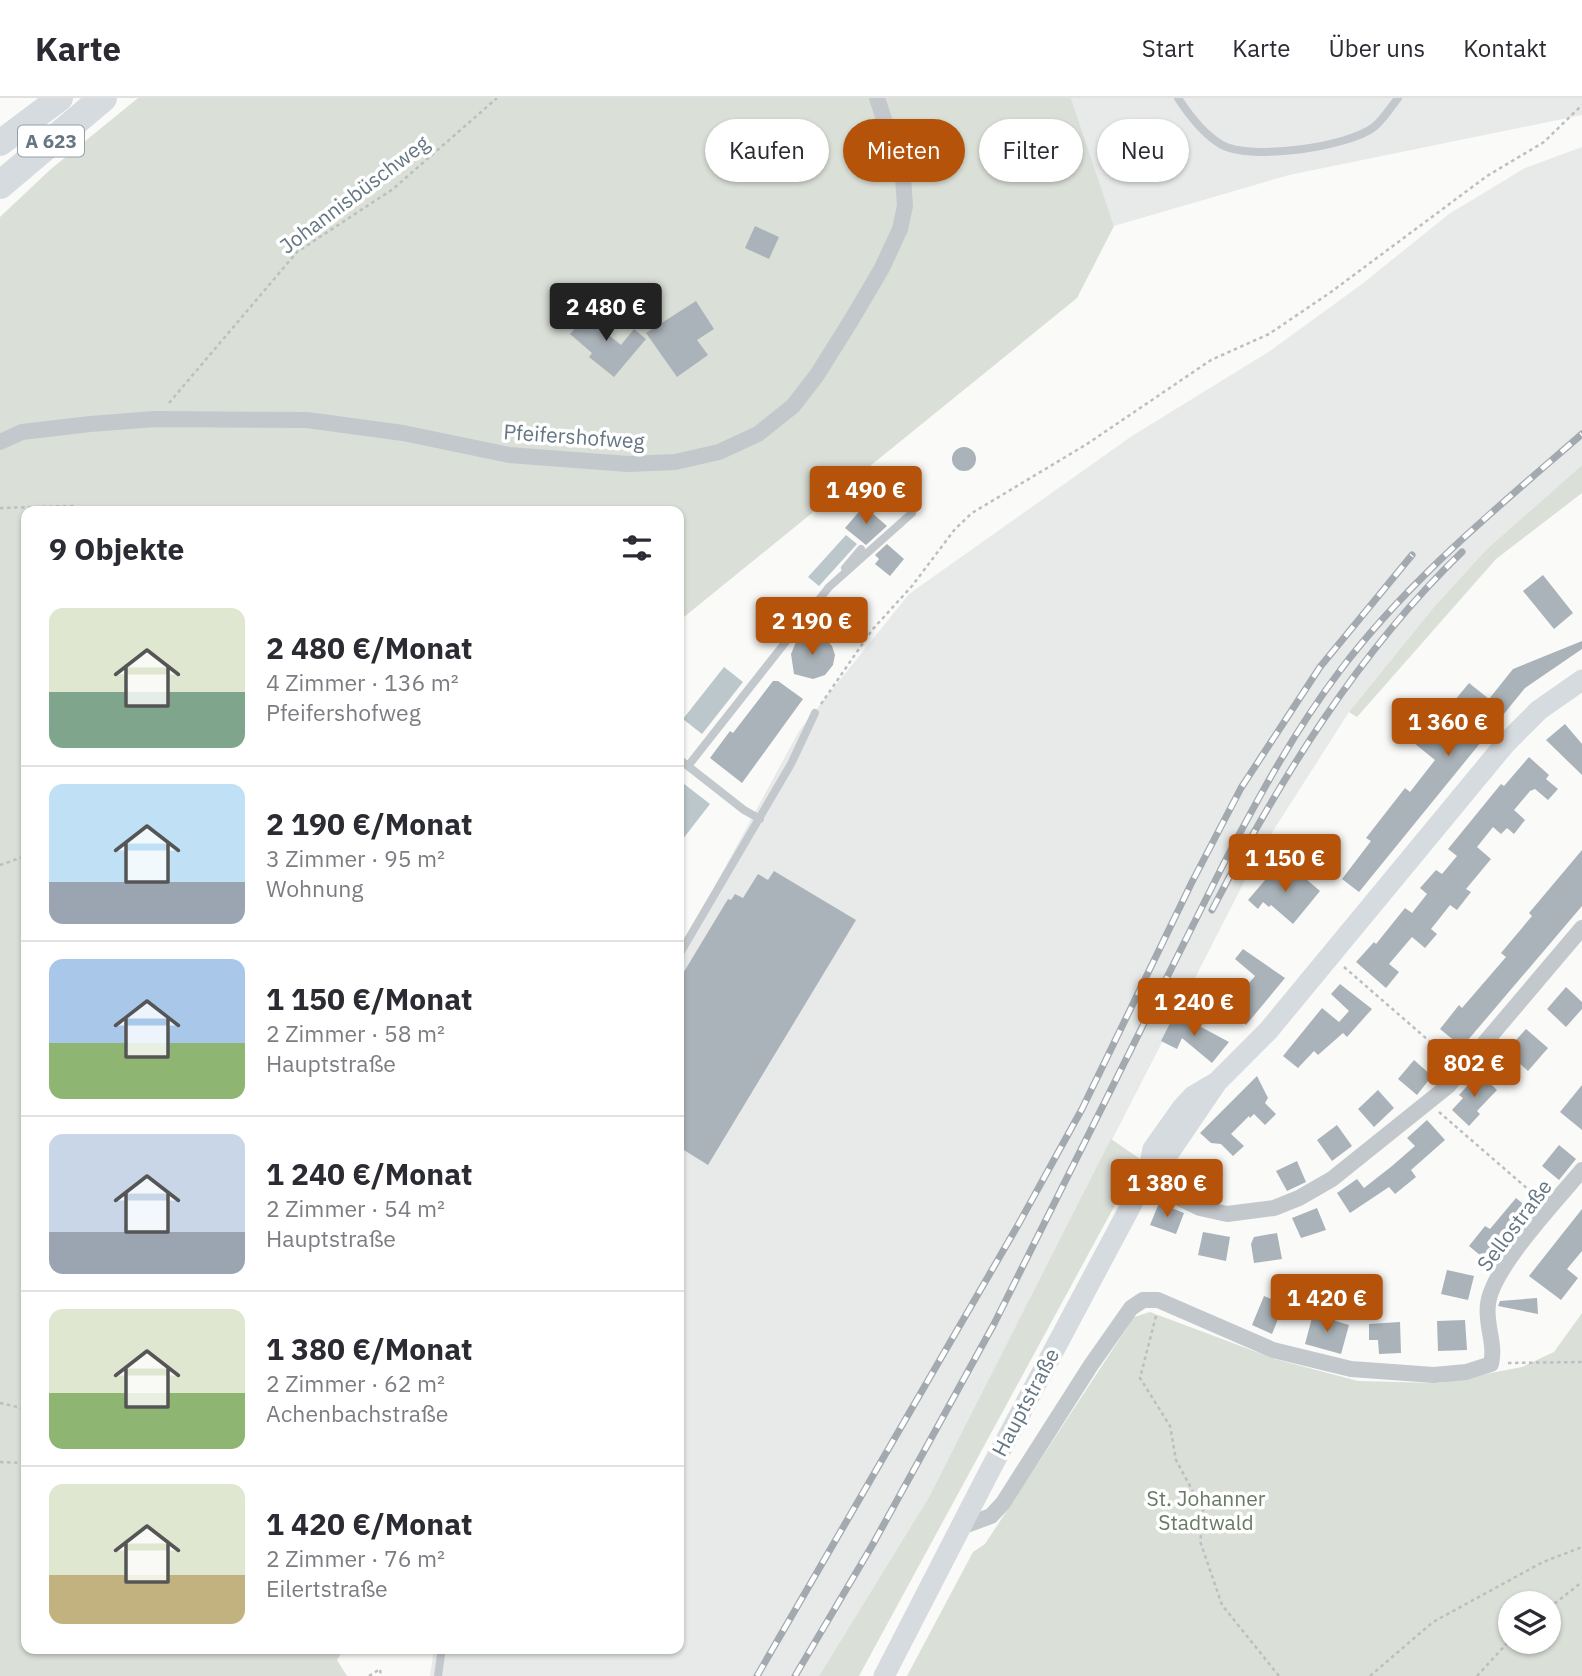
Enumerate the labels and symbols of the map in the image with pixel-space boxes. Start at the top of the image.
road number: A 623 [18,126,84,156]
street label: Johannisbüschweg [274,129,434,259]
pin: 2 480 € [541,284,671,343]
street label: Pfeifershofweg [502,417,646,455]
pin: 1 490 € [801,466,931,526]
pin: 2 190 € [747,598,877,657]
pin: 1 360 € [1383,698,1513,758]
pin: 1 150 € [1220,834,1350,894]
pin: 1 240 € [1129,978,1259,1038]
pin: 802 € [1425,1040,1523,1099]
pin: 1 380 € [1102,1160,1232,1219]
street label: Sellostraße [1470,1173,1558,1277]
pin: 1 420 € [1262,1274,1392,1334]
street label: Hauptstraße [985,1343,1065,1461]
park label: St. Johanner Stadtwald [1147,1484,1266,1536]

